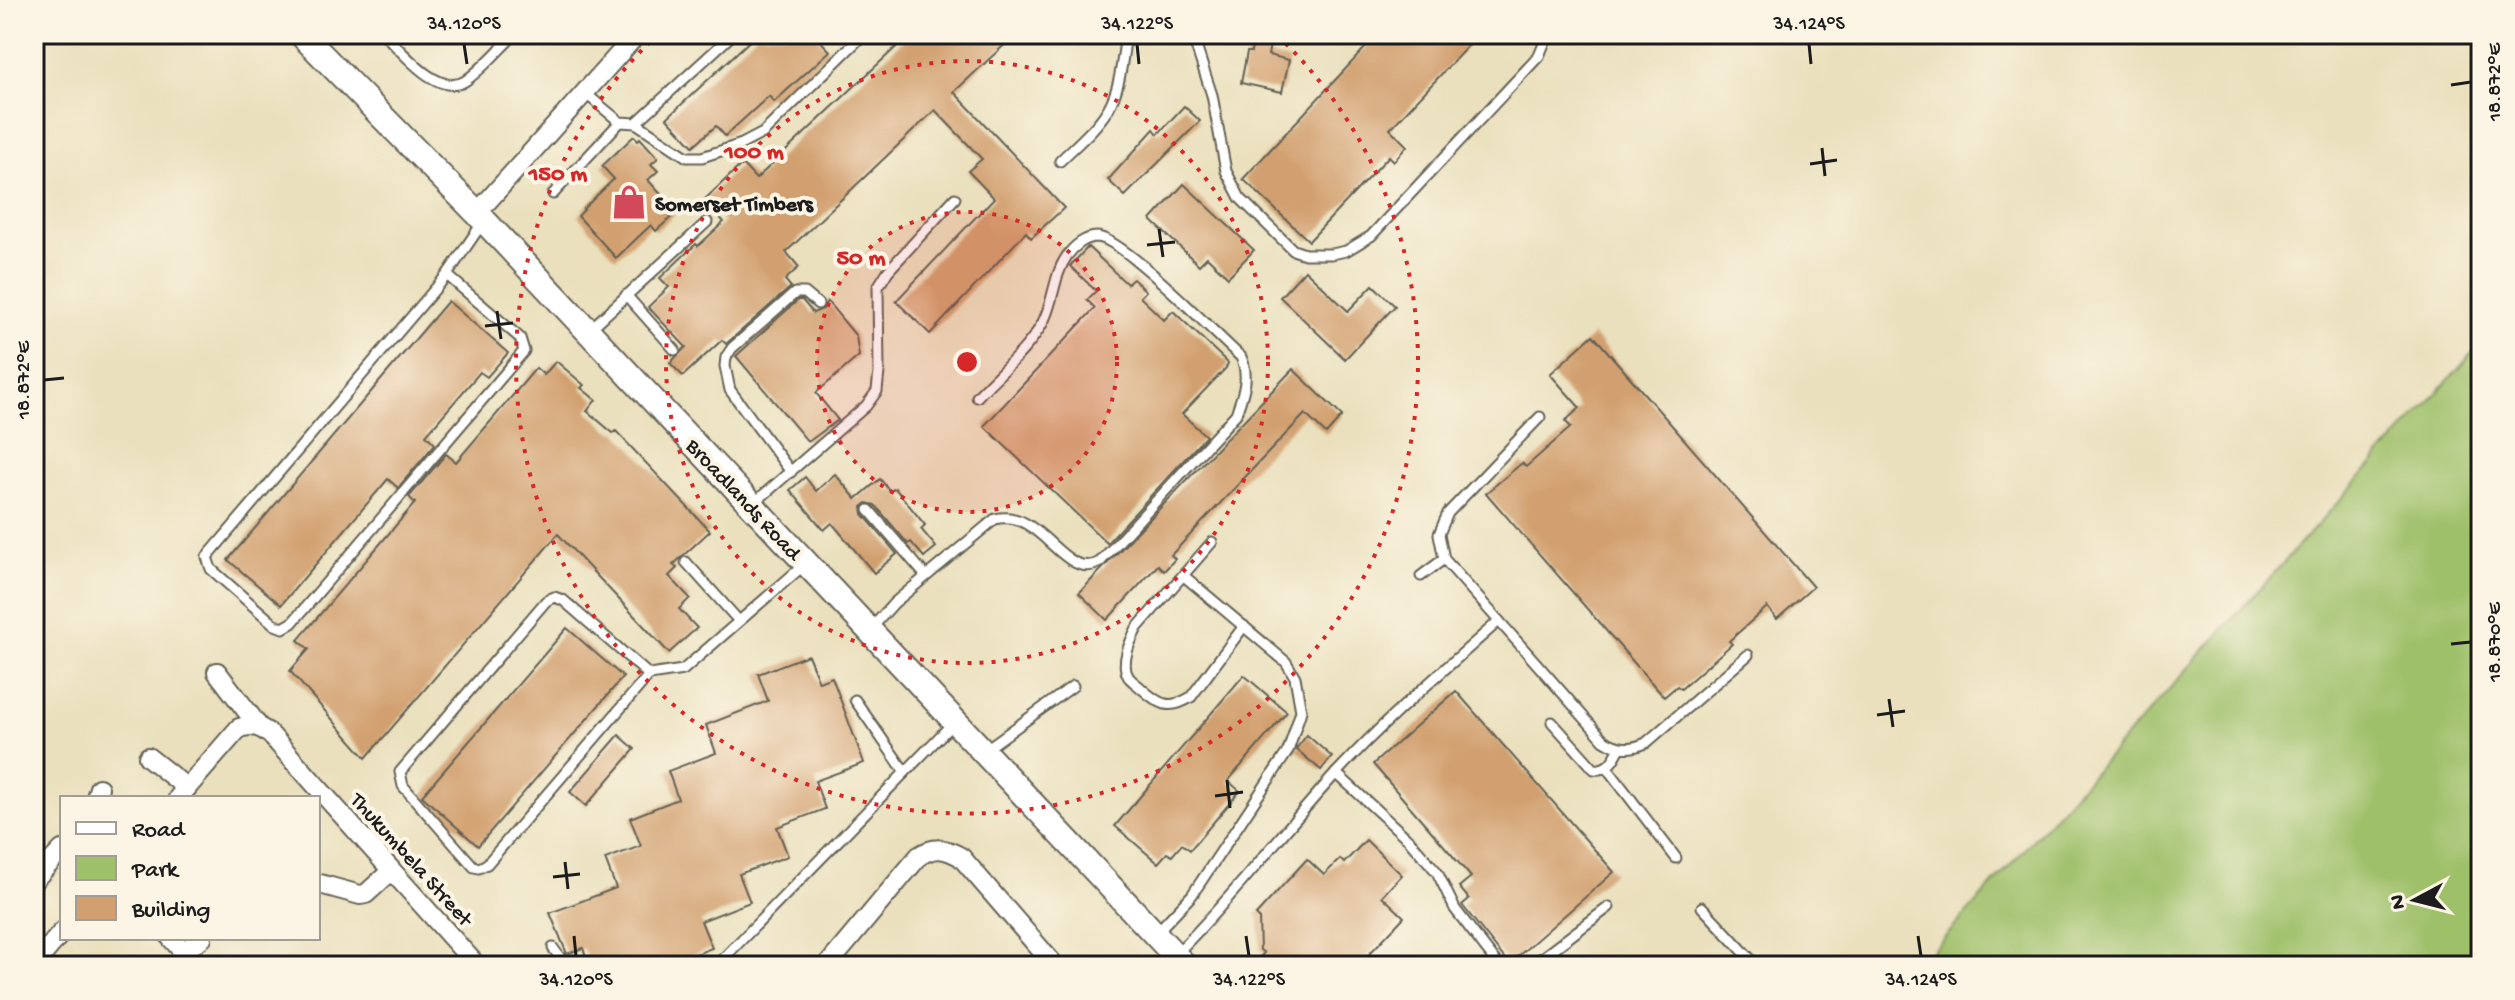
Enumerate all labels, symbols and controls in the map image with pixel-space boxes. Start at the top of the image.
text: 34.120°S [426,14,502,37]
text: 34.122°S [1100,14,1174,37]
text: 34.124°S [1772,14,1846,37]
text: 18.872°E [2485,41,2508,122]
text: 100 m [723,139,784,168]
text: 150 m [528,161,587,190]
shop icon: Somerset Timbers [610,183,648,221]
place label: Somerset Timbers [655,193,815,219]
text: 50 m [837,245,885,274]
text: 18.872°E [14,339,37,420]
centre of rings [953,348,981,376]
street label: Broadlands Road [678,434,807,569]
text: 18.870°E [2485,601,2508,683]
street label: Thukumbela Street [342,787,478,934]
legend [60,796,320,940]
text: Road [132,817,186,846]
text: Park [131,857,180,886]
north arrow [2375,860,2455,940]
text: N [2385,893,2413,911]
text: Building [131,897,210,926]
text: 34.120°S [538,970,614,993]
text: 34.122°S [1212,970,1286,993]
text: 34.124°S [1884,970,1958,993]

